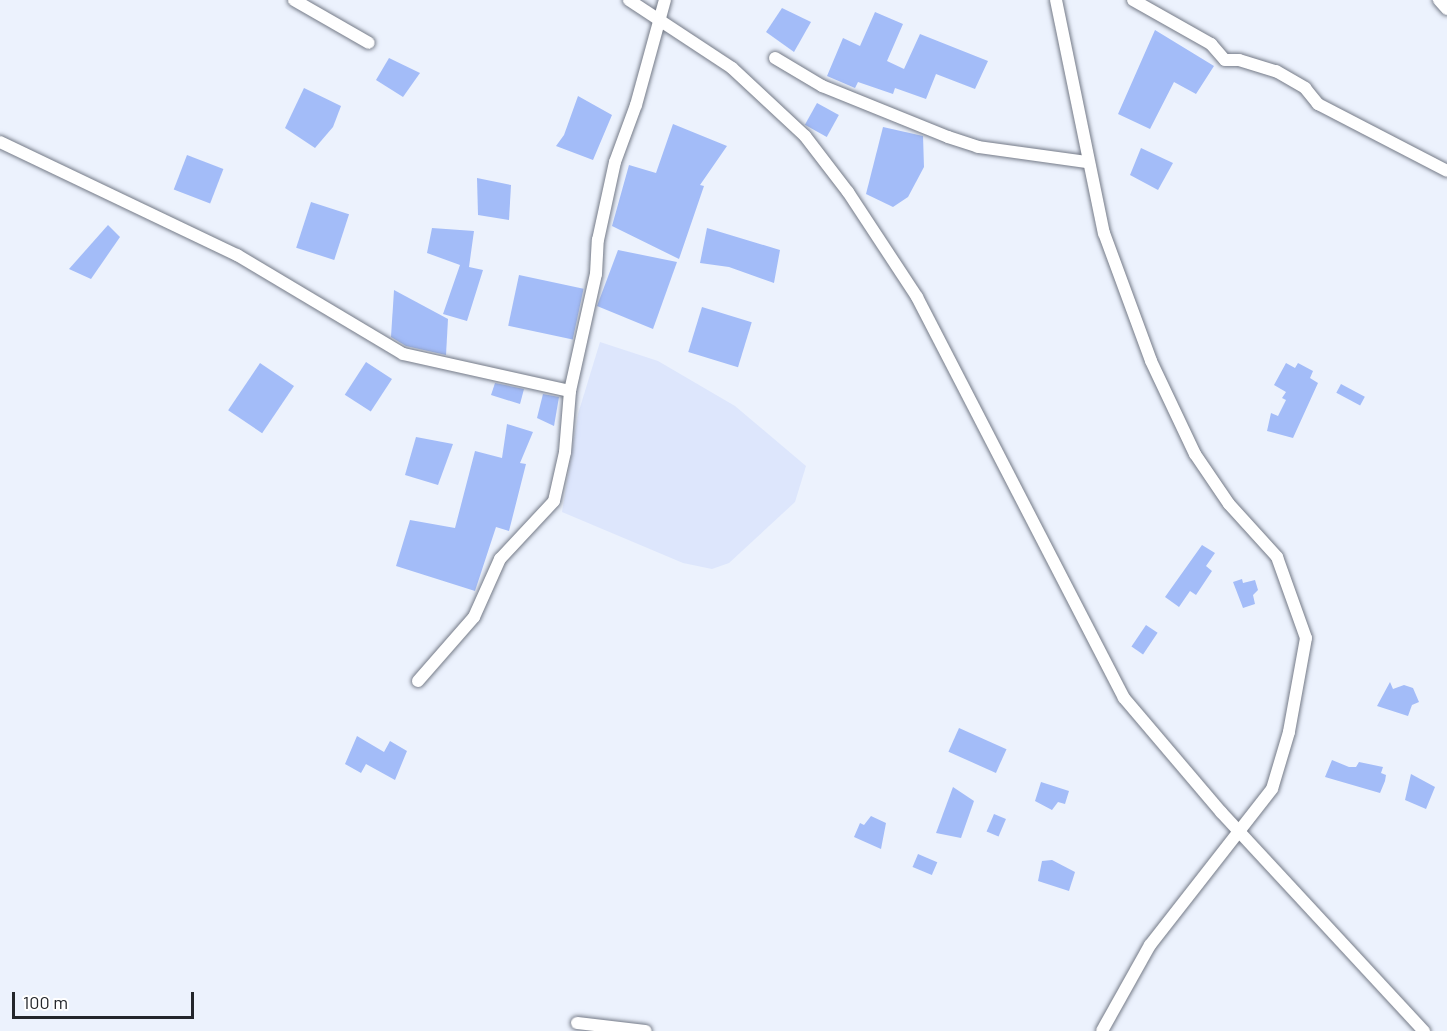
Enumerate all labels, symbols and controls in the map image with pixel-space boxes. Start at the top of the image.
scale bar [15,980,196,1018]
text: 100 m [23,991,68,1013]

